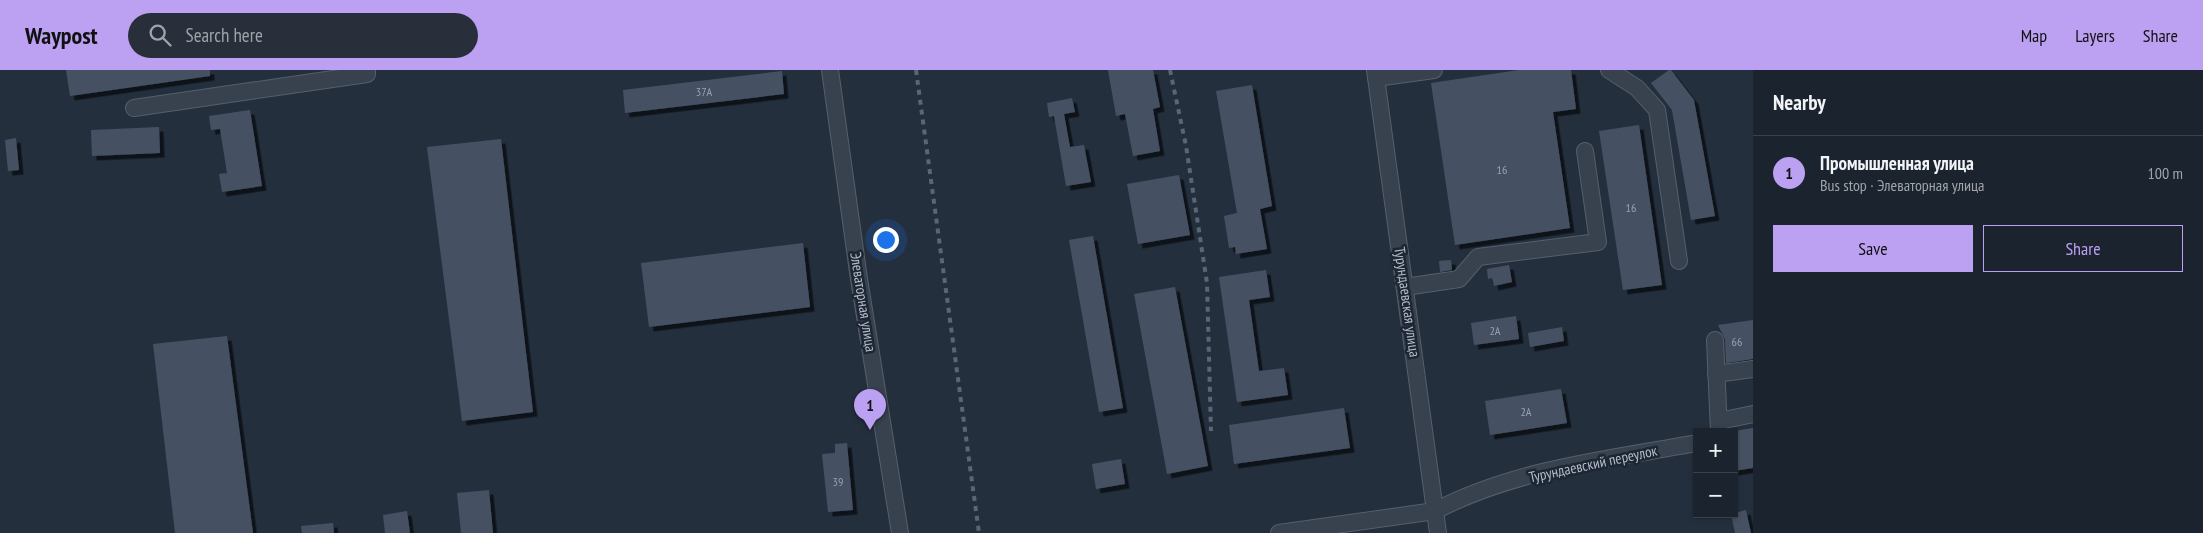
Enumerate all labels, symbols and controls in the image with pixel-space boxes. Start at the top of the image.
search box [128,13,478,58]
text: Waypost [25,20,98,51]
icon: search [146,21,174,49]
text: Search here [186,23,263,47]
text: Map [2021,24,2047,47]
text: Layers [2075,24,2115,47]
text: Share [2143,24,2178,47]
house number: 37А [696,84,713,99]
text: Nearby [1773,89,1826,116]
text: Промышленная улица [1820,151,1974,175]
house number: 16 [1497,162,1507,177]
text: 1 [1785,163,1793,183]
text: 100 m [2148,163,2183,183]
text: Bus stop · Элеваторная улица [1820,175,1985,195]
house number: 16 [1626,200,1636,215]
button: Save [1773,225,1973,272]
button: Share [1983,225,2183,272]
your location [873,227,899,253]
street label: Турундаевская улица [1390,246,1425,358]
street label: Элеваторная улица [846,251,881,353]
house number: 2А [1489,323,1501,338]
house number: 66 [1732,334,1742,349]
pin: 1 [854,389,886,430]
house number: 2А [1520,404,1532,419]
map controls [1693,428,1738,518]
button: + [1693,428,1738,473]
street label: Турундаевский переулок [1527,441,1659,486]
button: − [1693,473,1738,518]
house number: 39 [833,474,843,489]

